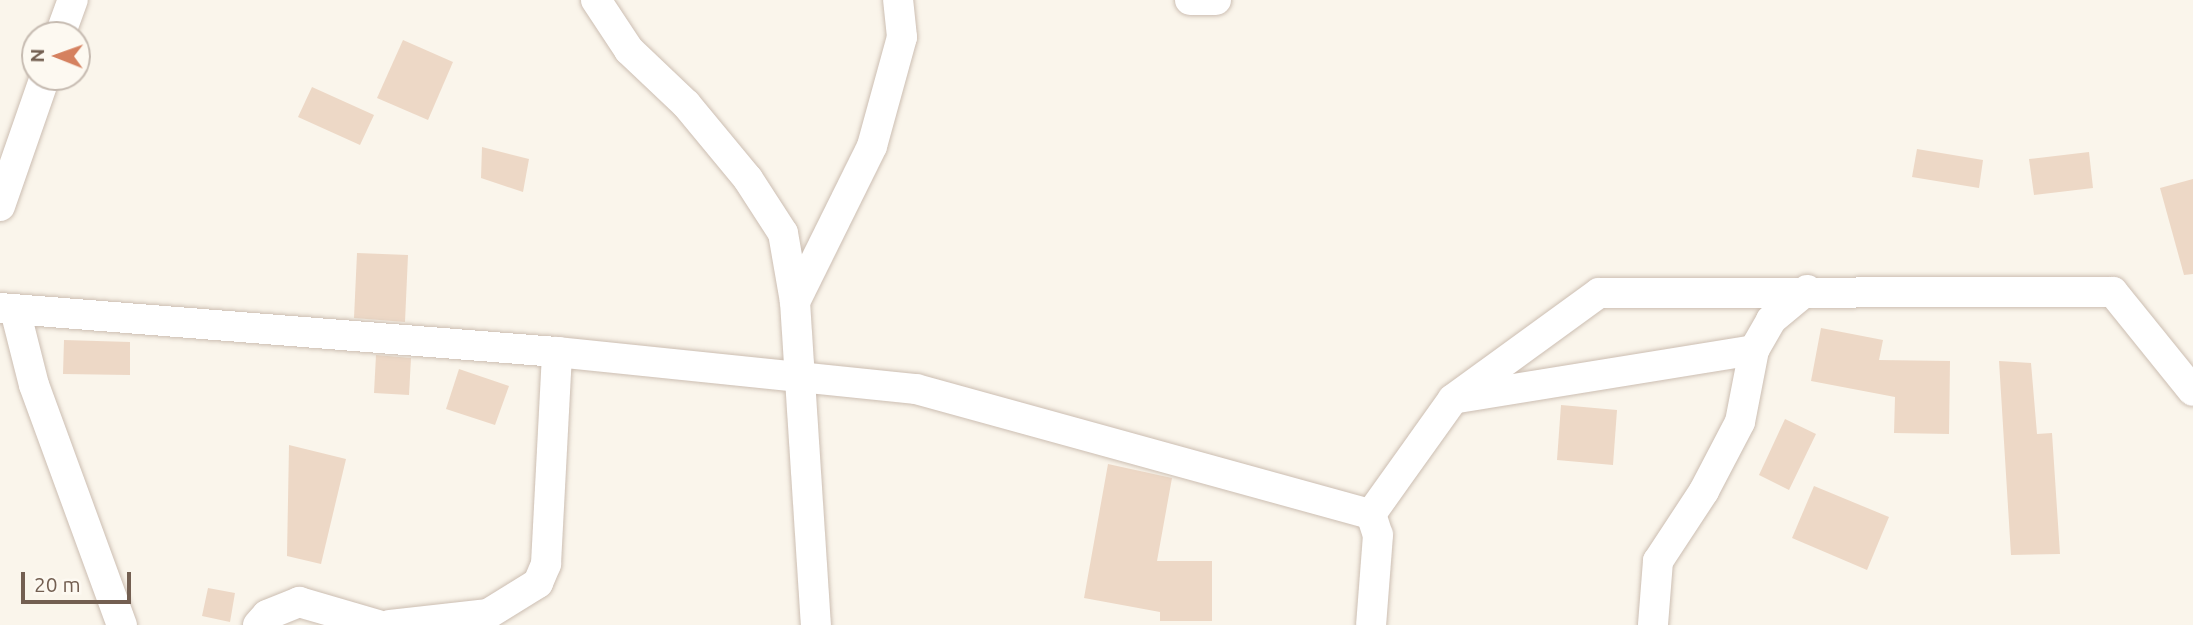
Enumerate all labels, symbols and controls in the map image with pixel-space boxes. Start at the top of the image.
north arrow [21,21,91,91]
text: N [26,48,48,63]
scale bar [24,558,135,602]
text: 20 m [34,572,81,596]

